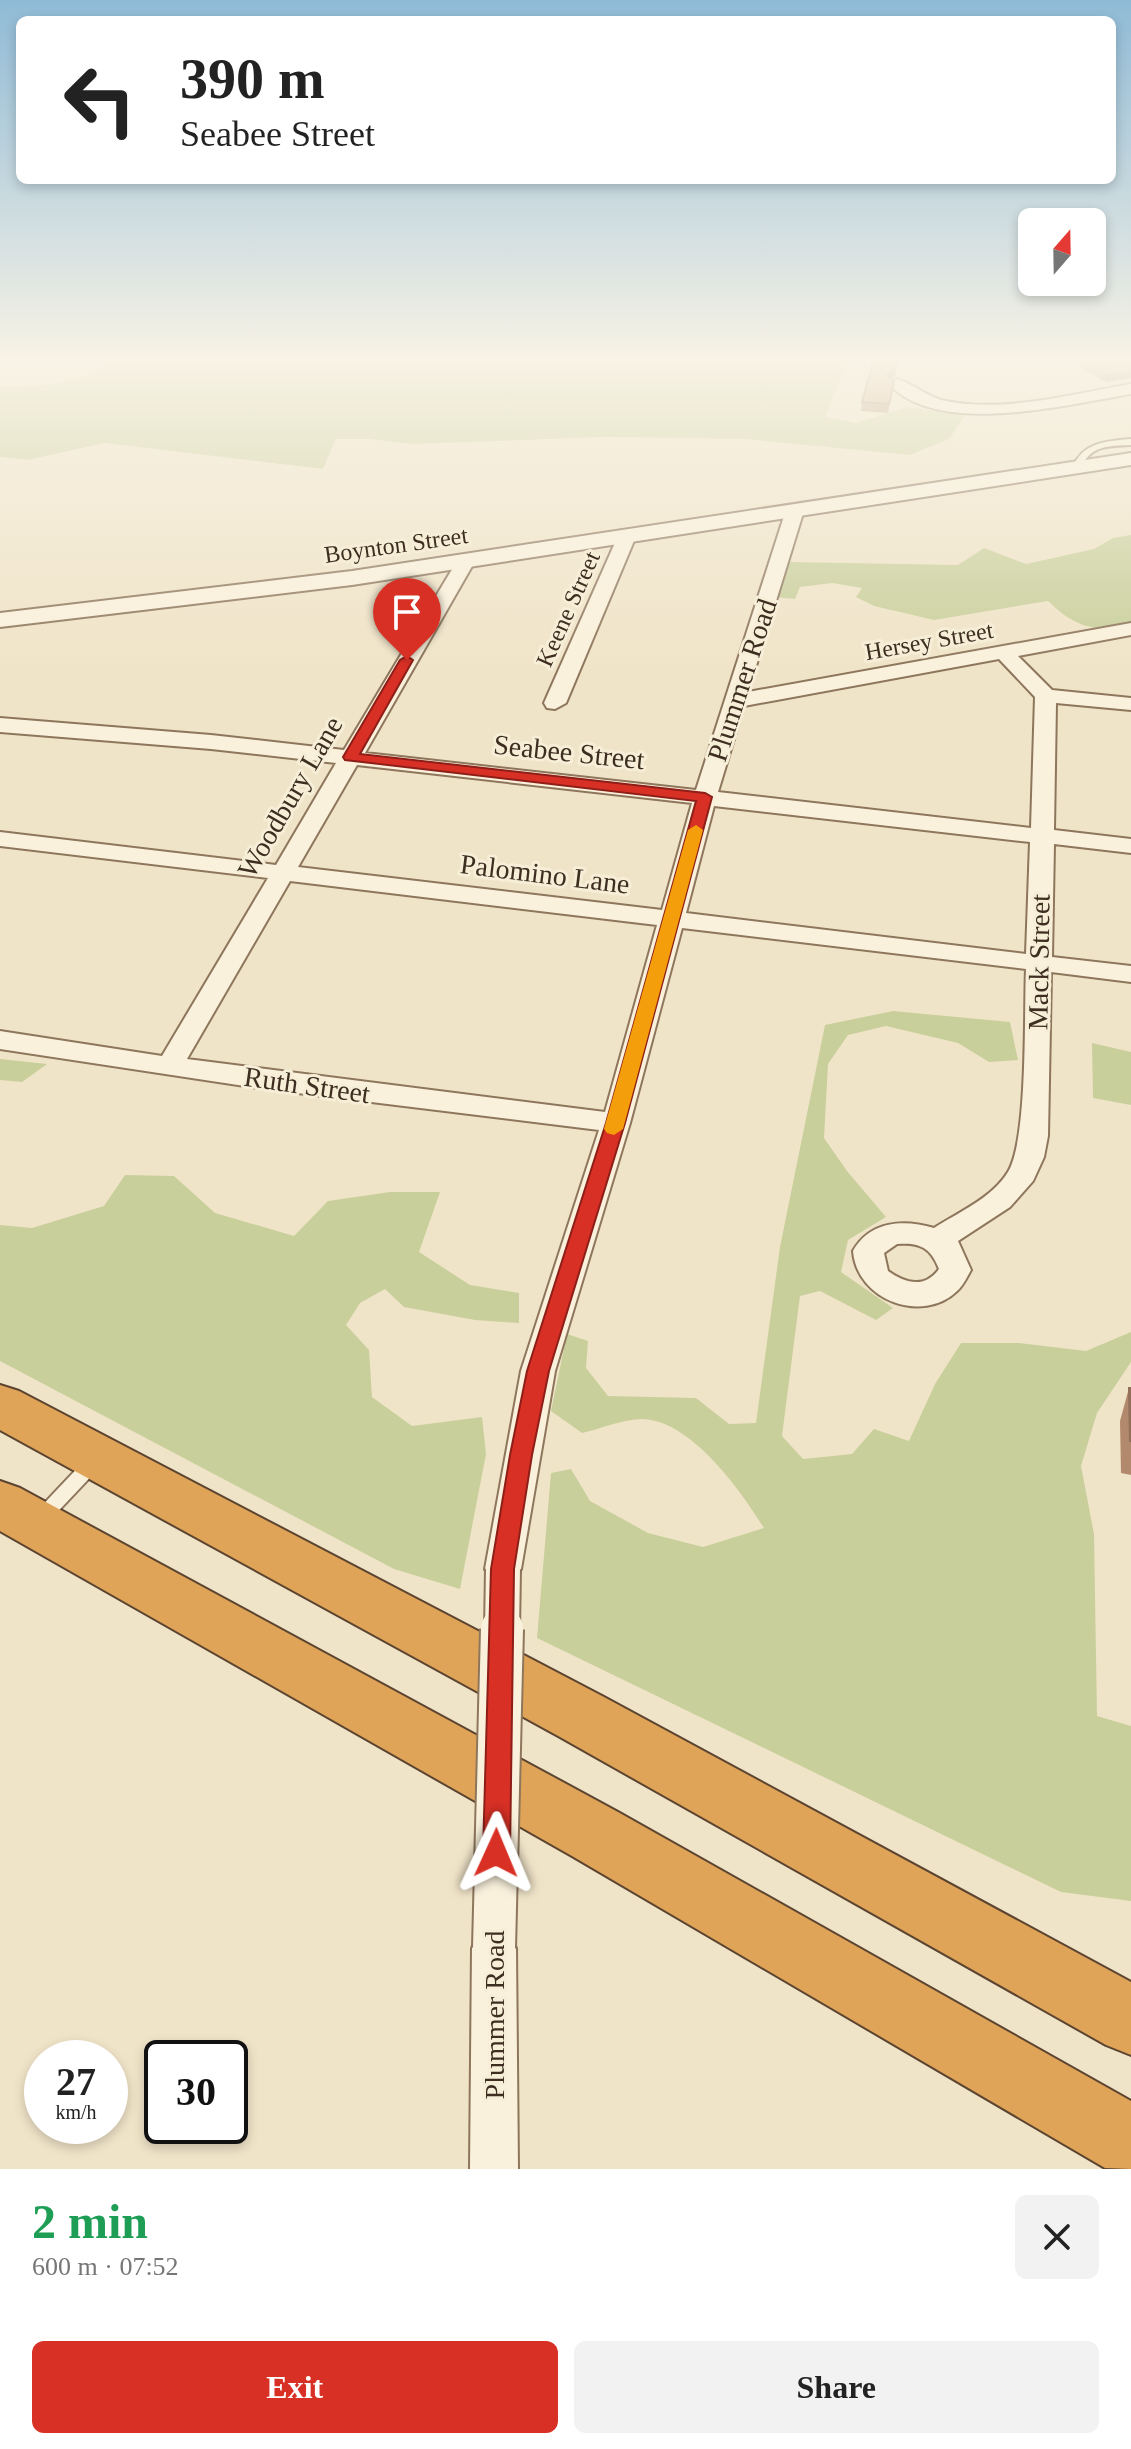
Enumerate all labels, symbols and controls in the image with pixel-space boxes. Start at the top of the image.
icon: left [48,48,152,152]
text: 390 m [180,48,325,110]
text: Seabee Street [180,114,375,154]
north arrow [1018,208,1106,296]
map controls [1018,208,1106,296]
street label: Boynton Street [323,522,470,568]
street label: Keene Street [531,547,605,671]
pin [373,578,441,660]
icon: arrive [385,590,429,634]
street label: Plummer Road [701,595,783,765]
street label: Hersey Street [863,617,996,665]
street label: Woodbury Lane [231,711,349,883]
street label: Seabee Street [492,729,646,775]
street label: Palomino Lane [459,848,631,900]
street label: Mack Street [1022,893,1056,1030]
street label: Ruth Street [242,1061,372,1109]
position arrow [454,1811,538,1895]
street label: Plummer Road [479,1931,510,2099]
speed limit sign: 30 [144,2040,248,2144]
text: 27 [56,2059,96,2104]
text: km/h [55,2101,97,2123]
text: 2 min [32,2195,148,2248]
button: close [1015,2195,1099,2279]
text: 600 m · 07:52 [32,2252,179,2281]
button: Exit [32,2341,558,2433]
button: Share [574,2341,1099,2433]

